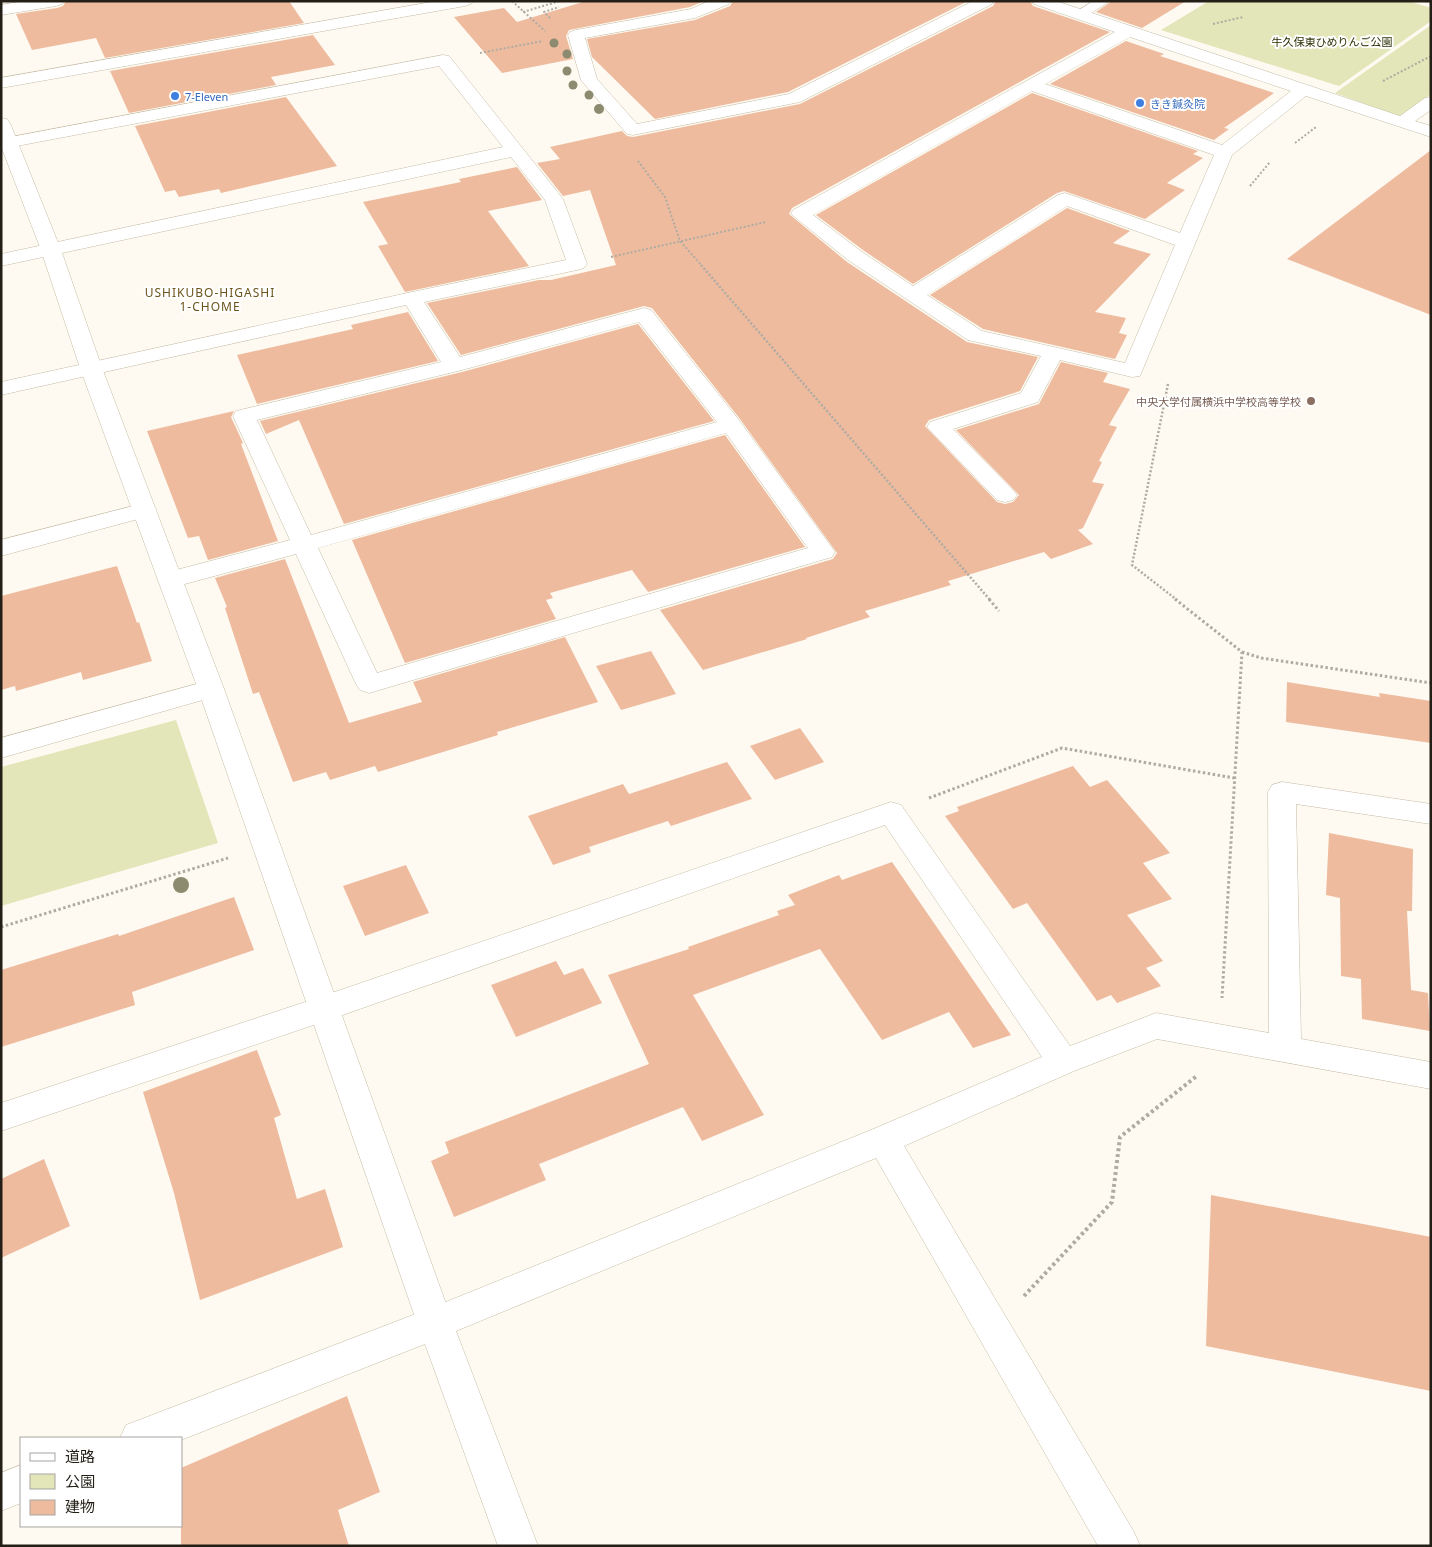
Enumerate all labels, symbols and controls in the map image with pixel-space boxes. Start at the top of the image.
park label: 牛久保東ひめりんご公園 [1272,34,1393,49]
place label: 7-Eleven [185,89,228,104]
marker: 7-Eleven [169,90,181,102]
place label: きき鍼灸院 [1150,96,1205,111]
marker: きき鍼灸院 [1134,97,1146,109]
district label: USHIKUBO-HIGASHI 1-CHOME [145,284,275,315]
place label: 中央大学付属横浜中学校高等学校 [1136,394,1301,409]
marker: 中央大学付属横浜中学校高等学校 [1305,395,1317,407]
legend [20,1437,182,1527]
text: 道路 [65,1446,95,1466]
text: 公園 [65,1471,95,1491]
text: 建物 [65,1496,95,1516]

